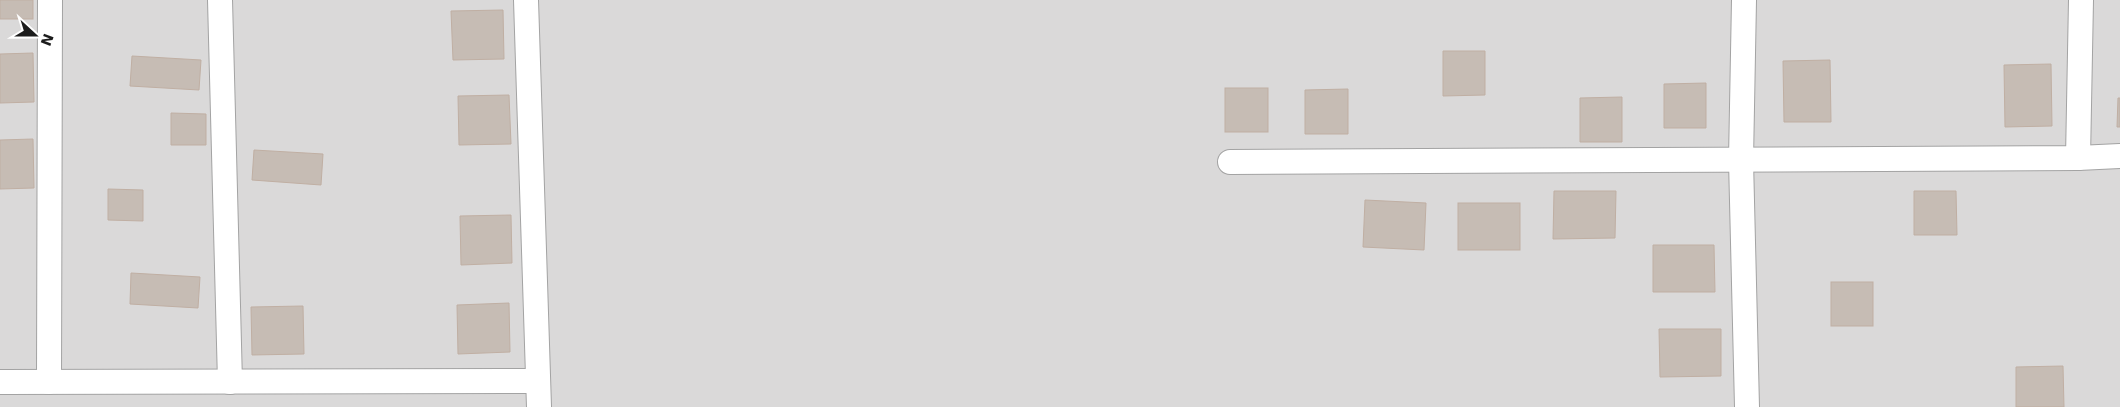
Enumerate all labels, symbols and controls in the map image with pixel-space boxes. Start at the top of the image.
north arrow [10,10,60,60]
text: N [38,31,57,48]

